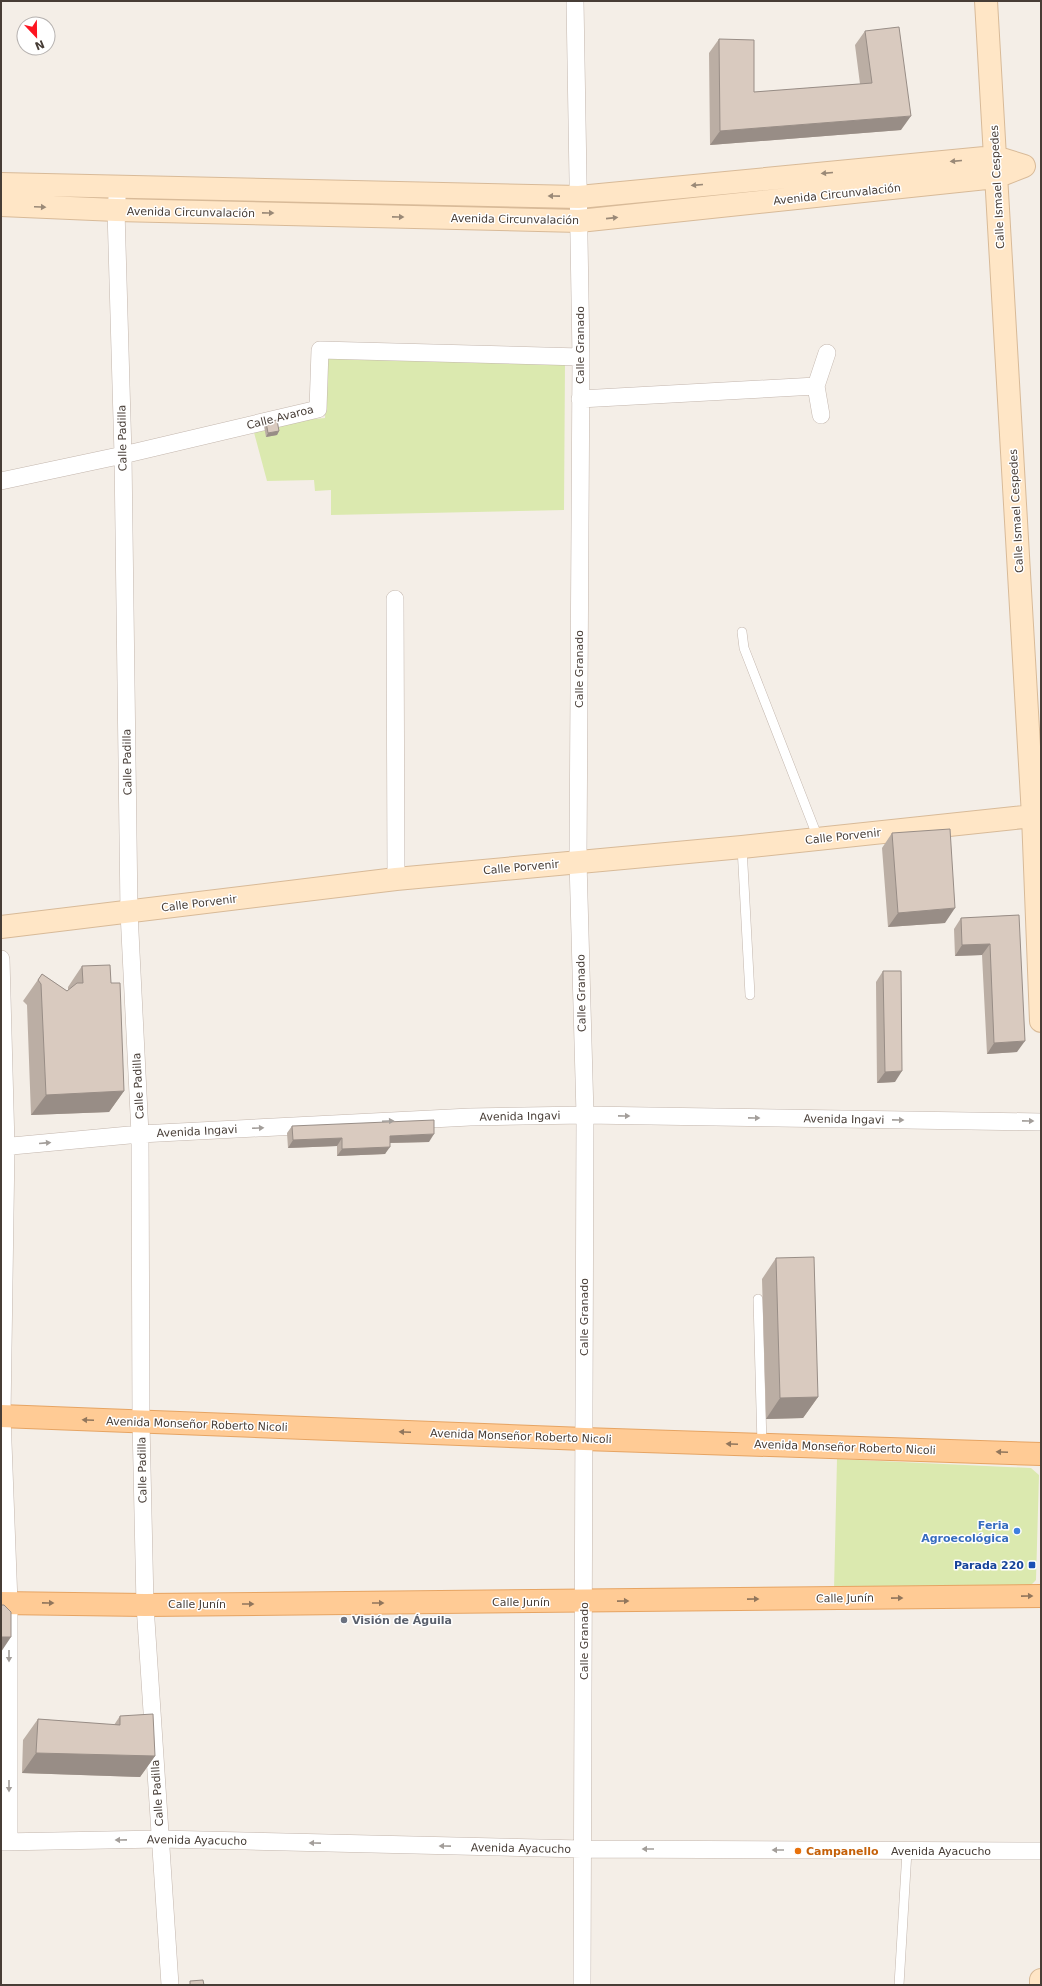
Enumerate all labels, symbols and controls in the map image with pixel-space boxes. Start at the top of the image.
north arrow [16,16,56,56]
text: N [33,37,46,53]
street label: Calle Ismael Cespedes [988,124,1007,249]
one-way arrow [950,158,962,164]
one-way arrow [821,170,833,177]
street label: Avenida Circunvalación [773,181,902,208]
one-way arrow [691,182,703,189]
one-way arrow [547,193,560,199]
one-way arrow [34,203,46,210]
street label: Avenida Circunvalación [127,205,255,220]
one-way arrow [262,210,274,217]
street label: Avenida Circunvalación [451,212,579,227]
one-way arrow [392,213,404,220]
one-way arrow [606,214,618,221]
street label: Calle Granado [574,306,587,384]
street label: Calle Avaroa [245,403,315,432]
street label: Calle Padilla [115,405,130,471]
street label: Calle Ismael Cespedes [1007,448,1026,573]
street label: Calle Granado [573,630,586,708]
street label: Calle Padilla [120,729,135,795]
street label: Calle Porvenir [805,826,882,847]
street label: Calle Porvenir [483,858,560,877]
street label: Calle Porvenir [160,892,238,915]
street label: Calle Granado [574,954,589,1032]
street label: Calle Padilla [130,1052,147,1120]
street label: Avenida Ingavi [479,1109,561,1124]
street label: Avenida Ingavi [803,1112,885,1127]
one-way arrow [618,1113,631,1119]
one-way arrow [748,1114,760,1121]
one-way arrow [892,1116,904,1123]
one-way arrow [382,1118,395,1124]
one-way arrow [1022,1118,1035,1124]
street label: Avenida Ingavi [156,1123,238,1140]
one-way arrow [252,1124,264,1131]
one-way arrow [39,1139,51,1146]
street label: Calle Granado [578,1278,591,1356]
street label: Avenida Monseñor Roberto Nicoli [106,1415,288,1434]
one-way arrow [82,1416,94,1423]
street label: Avenida Monseñor Roberto Nicoli [430,1427,612,1446]
one-way arrow [398,1429,411,1435]
street label: Calle Padilla [135,1437,150,1503]
street label: Avenida Monseñor Roberto Nicoli [754,1438,936,1457]
one-way arrow [725,1441,738,1447]
one-way arrow [996,1449,1008,1456]
place label: Feria Agroecológica [921,1519,1009,1545]
marker: Feria Agroecológica [1012,1526,1022,1536]
place label: Parada 220 [954,1559,1024,1572]
marker: Parada 220 [1027,1560,1037,1570]
street label: Calle Junín [816,1591,874,1606]
one-way arrow [1021,1593,1034,1599]
one-way arrow [891,1595,904,1601]
street label: Calle Junín [492,1596,550,1609]
one-way arrow [747,1596,760,1602]
street label: Calle Junín [168,1598,226,1611]
one-way arrow [617,1598,630,1604]
one-way arrow [42,1600,55,1606]
one-way arrow [372,1600,385,1606]
one-way arrow [242,1601,255,1607]
street label: Calle Granado [578,1602,591,1680]
place label: Visión de Águila [352,1614,452,1627]
marker: Visión de Águila [339,1615,349,1625]
one-way arrow [6,1650,12,1663]
street label: Calle Padilla [149,1759,166,1827]
one-way arrow [6,1780,12,1793]
street label: Avenida Ayacucho [147,1833,247,1848]
one-way arrow [114,1837,127,1843]
one-way arrow [308,1840,321,1846]
street label: Avenida Ayacucho [471,1841,571,1856]
one-way arrow [438,1843,451,1849]
place label: Campanello [806,1845,879,1858]
street label: Avenida Ayacucho [891,1845,991,1858]
one-way arrow [641,1846,654,1852]
marker: Campanello [793,1846,803,1856]
one-way arrow [771,1847,784,1853]

